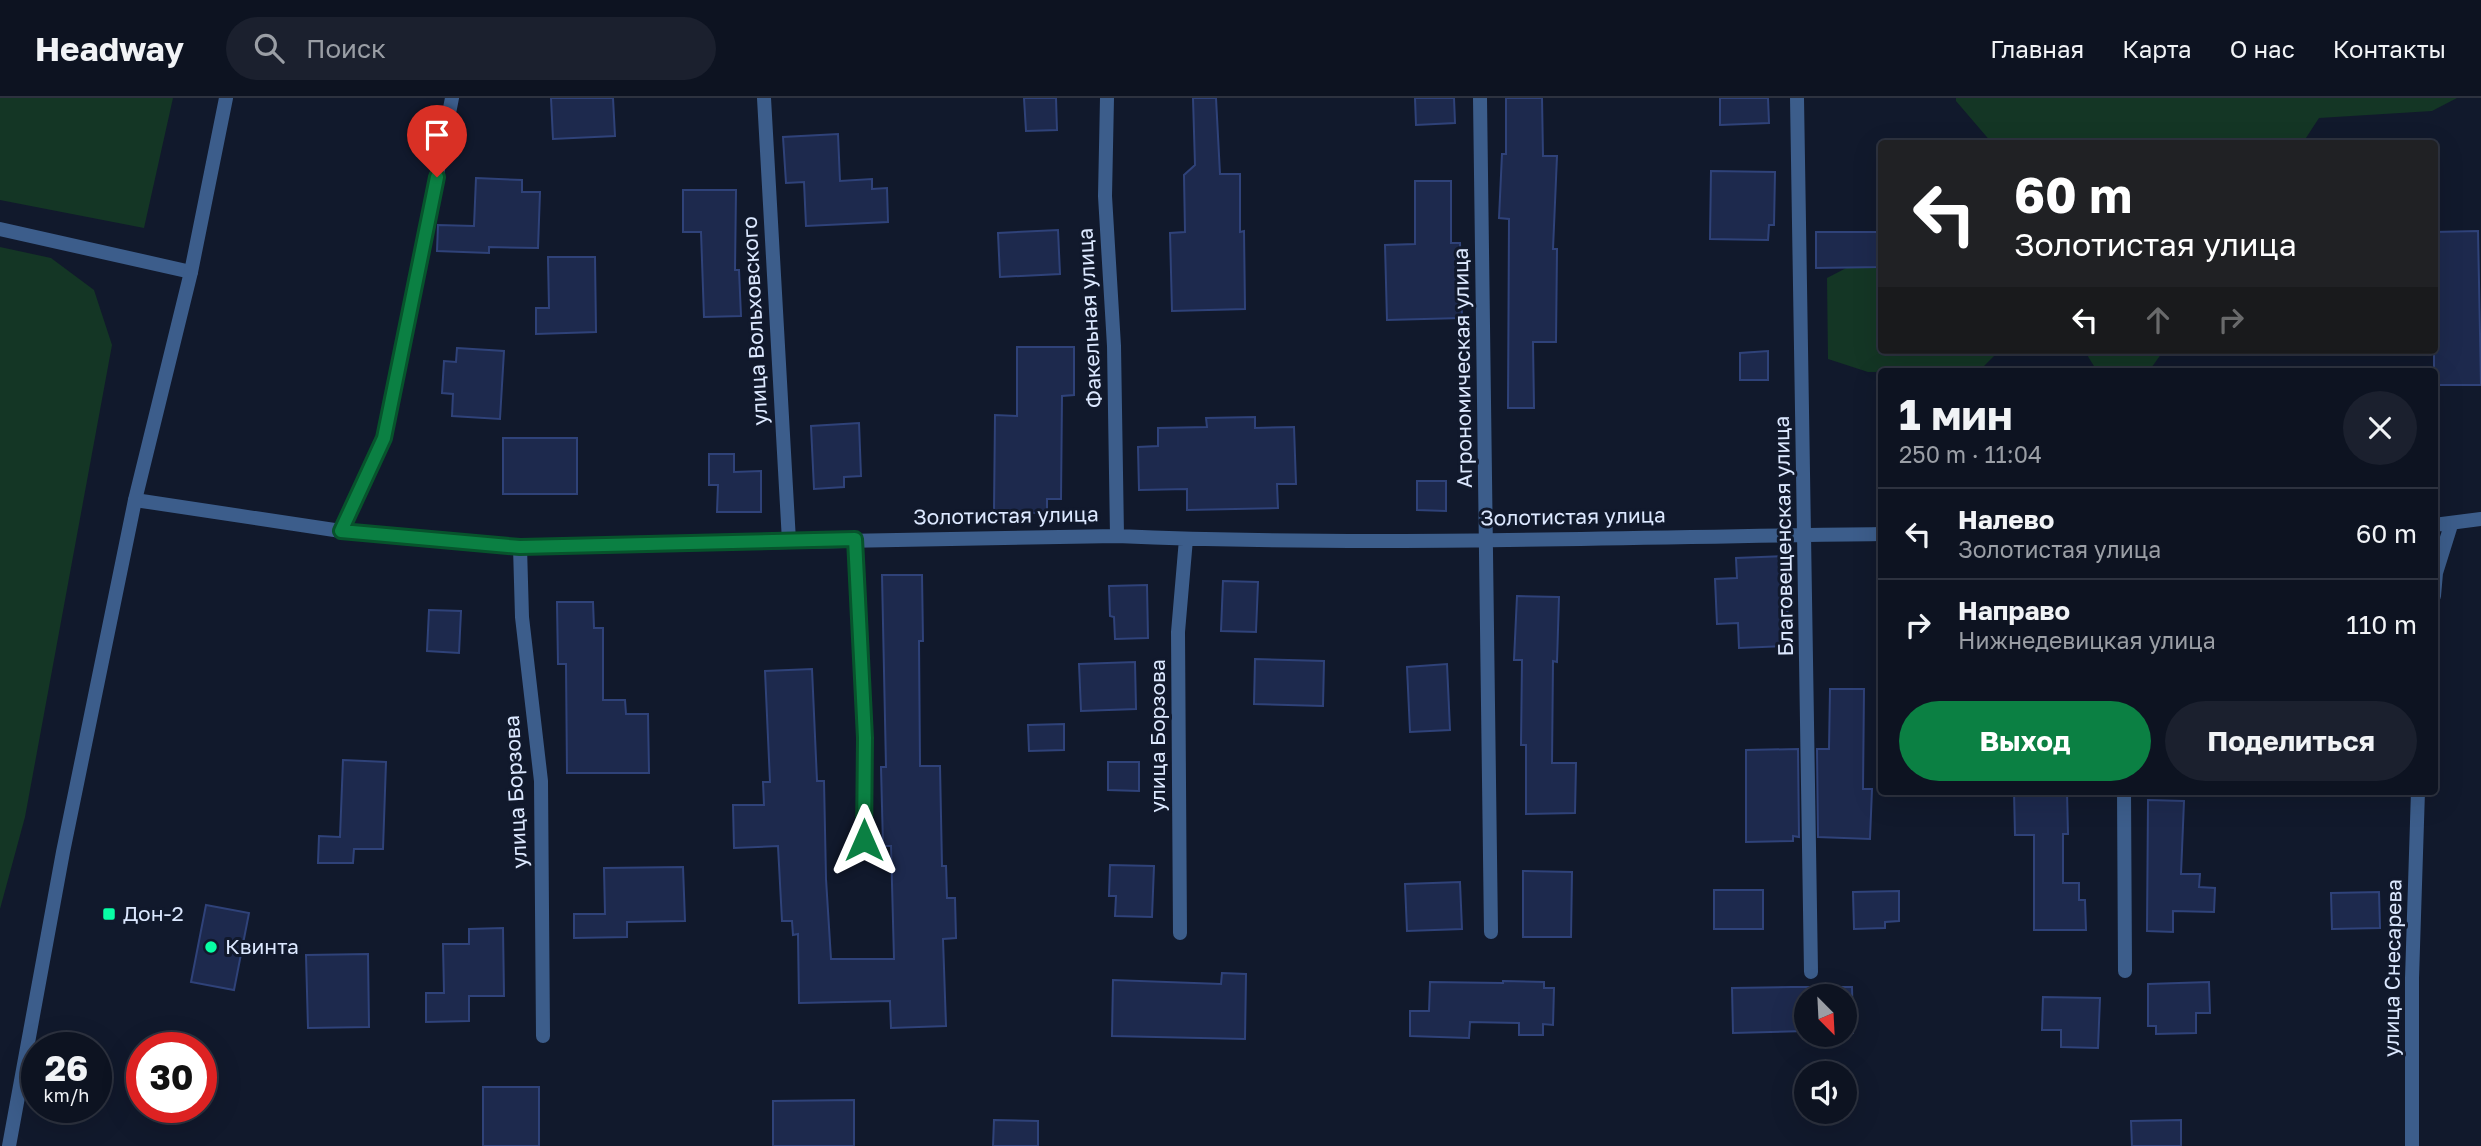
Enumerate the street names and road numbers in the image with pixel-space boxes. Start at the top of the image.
street label: улица Вольховского [736,216,772,426]
street label: Факельная улица [1071,227,1107,409]
street label: Агрономическая улица [1447,248,1477,488]
street label: Благовещенская улица [1768,416,1798,657]
street label: Золотистая улица [913,500,1099,530]
street label: Золотистая улица [1480,501,1666,531]
street label: улица Борзова [1144,659,1170,813]
street label: улица Борзова [498,715,532,869]
street label: улица Снесарева [2377,879,2407,1057]

